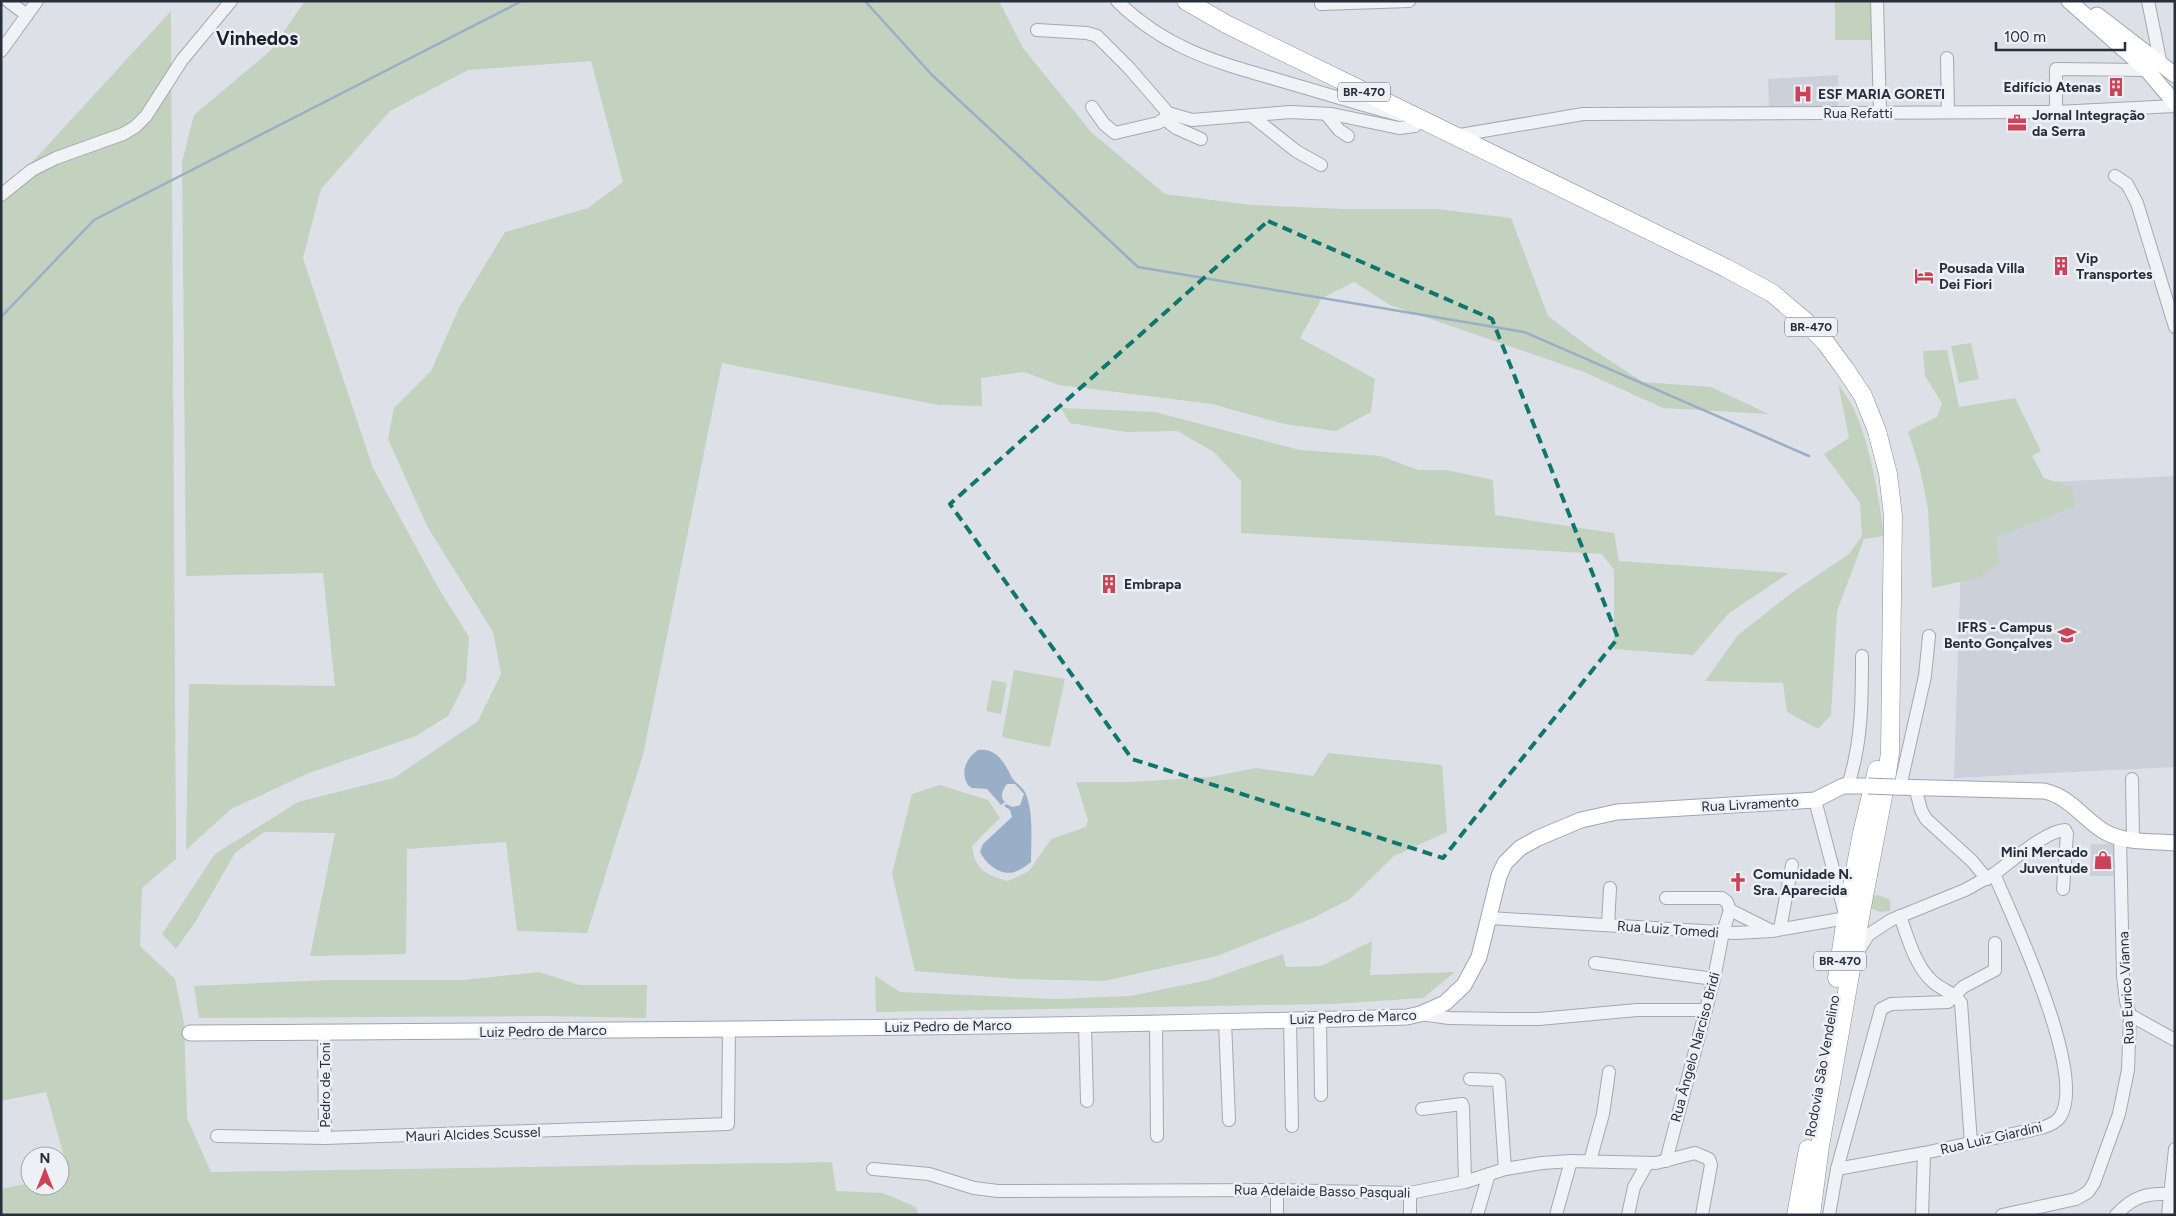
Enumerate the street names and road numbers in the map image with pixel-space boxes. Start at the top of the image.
road number: BR-470 [1338,82,1390,101]
street label: Rua Refatti [1823,105,1893,122]
road number: BR-470 [1785,318,1837,337]
street label: Rua Livramento [1701,793,1799,816]
street label: Rua Luiz Tomedi [1617,917,1719,942]
street label: Rua Eurico Vianna [2115,931,2138,1045]
road number: BR-470 [1814,951,1866,970]
street label: Rua Ângelo Narciso Bridi [1667,970,1724,1124]
street label: Rodovia São Vendelino [1802,994,1843,1139]
street label: Luiz Pedro de Marco [1289,1007,1417,1028]
street label: Luiz Pedro de Marco [884,1017,1012,1036]
street label: Luiz Pedro de Marco [479,1022,607,1041]
street label: Pedro de Toni [317,1042,334,1128]
street label: Rua Luiz Giardini [1938,1118,2044,1158]
street label: Mauri Alcides Scussel [405,1124,541,1145]
street label: Rua Adelaide Basso Pasquali [1234,1181,1410,1202]

